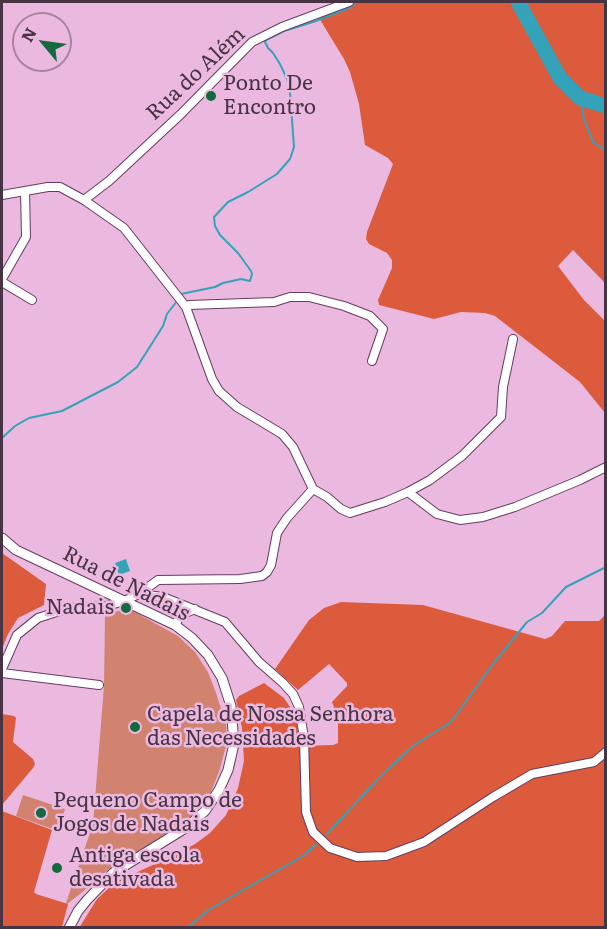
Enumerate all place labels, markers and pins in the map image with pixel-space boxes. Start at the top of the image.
place label: Ponto De Encontro [223,71,316,121]
marker: Ponto De Encontro [204,89,218,103]
place label: Nadais [46,595,114,621]
marker: Nadais [119,601,133,615]
place label: Capela de Nossa Senhora das Necessidades [147,702,394,752]
marker: Capela de Nossa Senhora das Necessidades [128,720,142,734]
place label: Pequeno Campo de Jogos de Nadais [53,788,242,838]
marker: Pequeno Campo de Jogos de Nadais [34,806,48,820]
place label: Antiga escola desativada [69,843,201,893]
marker: Antiga escola desativada [50,861,64,875]

